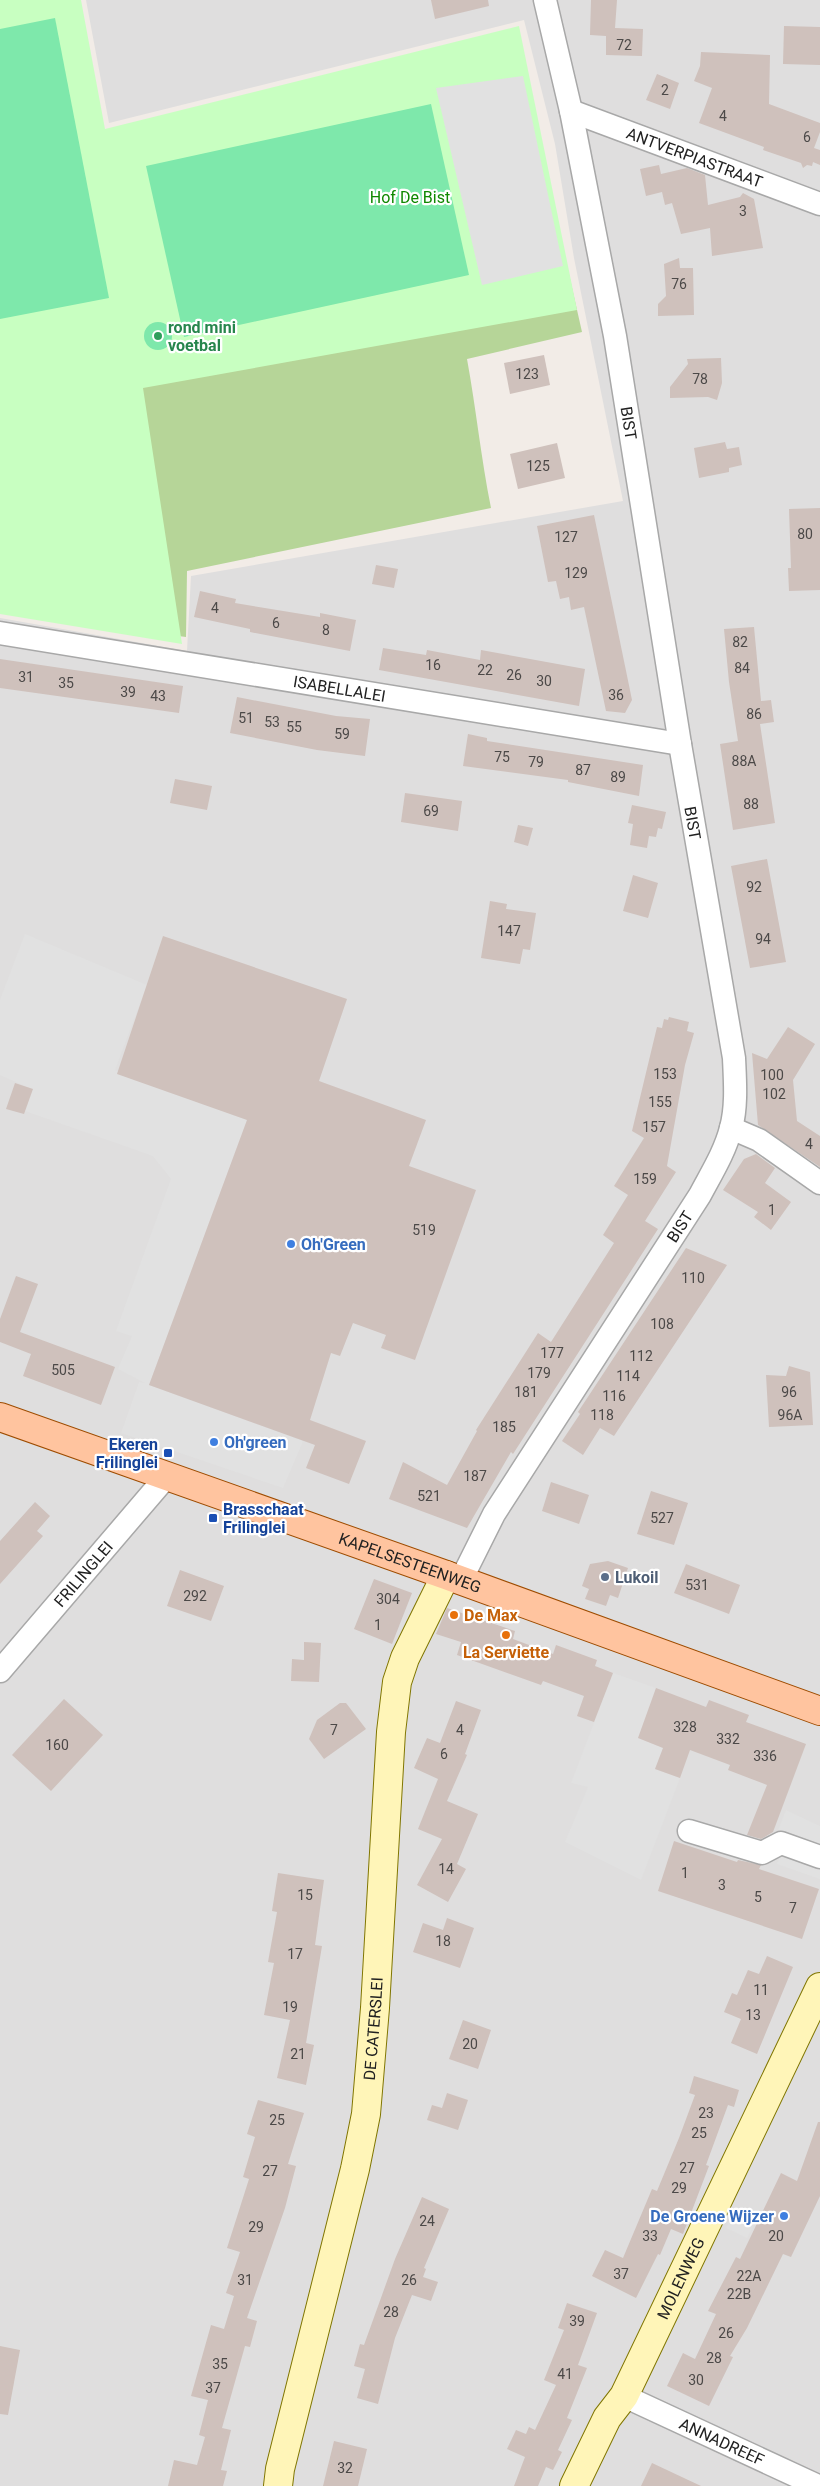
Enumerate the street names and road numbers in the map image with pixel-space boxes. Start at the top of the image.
street label: ANTVERPIASTRAAT [624,124,766,192]
street label: BIST [617,405,641,441]
street label: ISABELLALEI [292,672,387,706]
street label: BIST [680,805,705,842]
street label: BIST [663,1207,697,1246]
street label: KAPELSESTEENWEG [336,1529,484,1597]
street label: FRILINGLEI [50,1537,117,1611]
street label: DE CATERSLEI [360,1977,387,2081]
street label: MOLENWEG [653,2234,709,2322]
street label: ANNADREEF [676,2414,767,2470]

